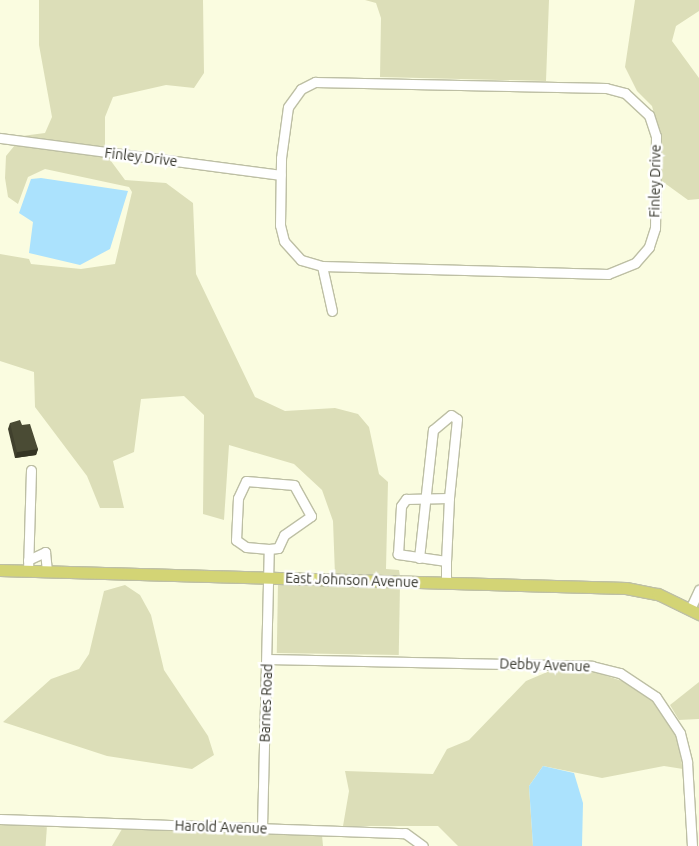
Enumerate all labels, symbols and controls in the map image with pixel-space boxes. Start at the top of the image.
street label: Finley Drive [104,144,178,170]
street label: Finley Drive [646,144,664,218]
street label: East Johnson Avenue [285,569,419,591]
street label: Debby Avenue [499,655,591,675]
street label: Barnes Road [256,663,276,743]
street label: Harold Avenue [174,817,268,837]

